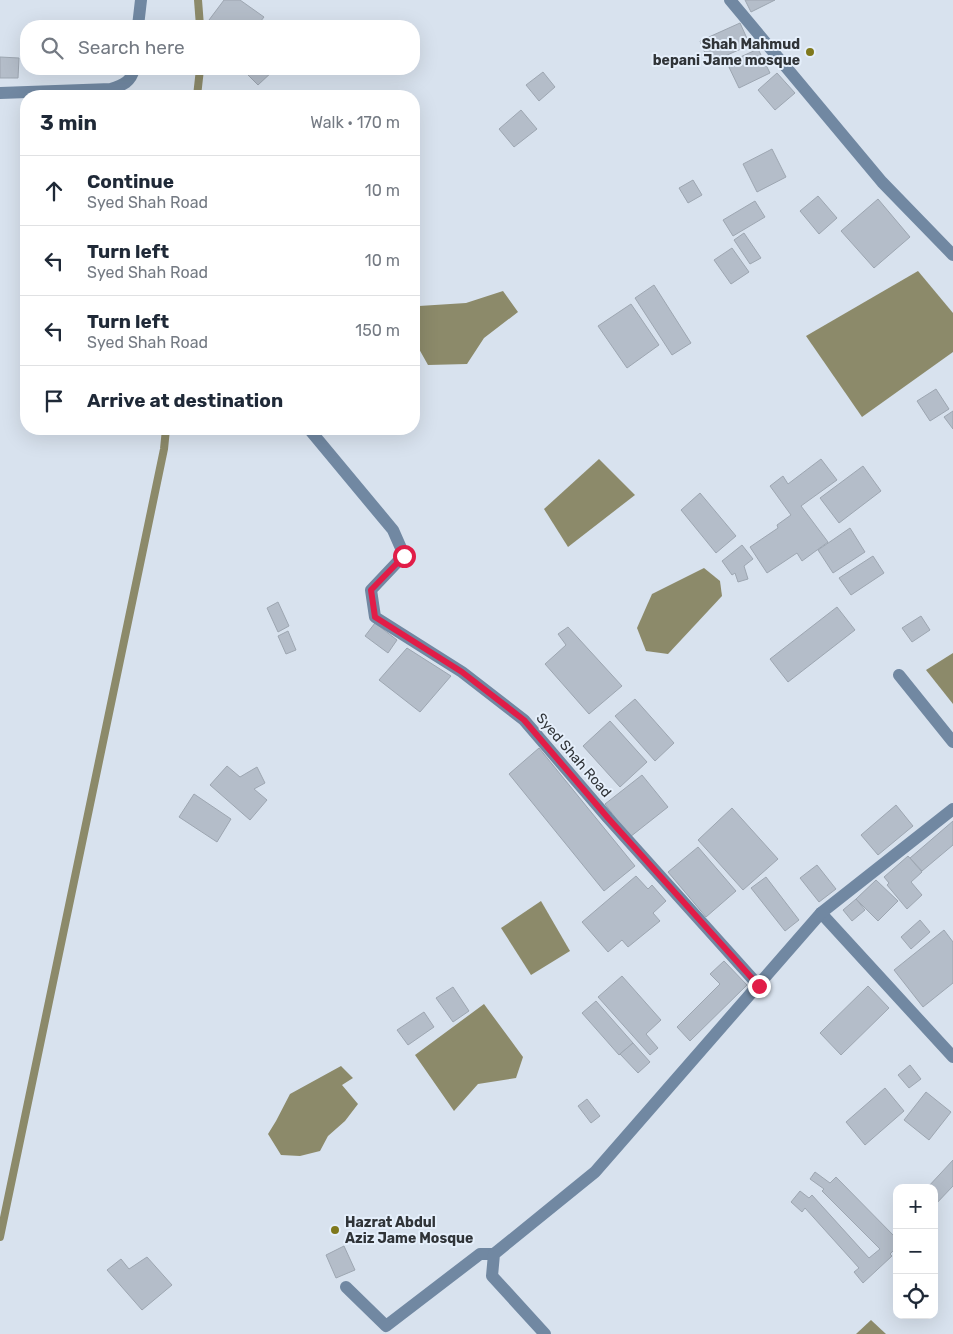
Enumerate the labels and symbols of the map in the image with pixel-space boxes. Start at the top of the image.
place label: Shah Mahmud bepani Jame mosque [653,36,800,69]
marker: Shah Mahmud bepani Jame mosque [804,46,816,58]
route start [393,545,416,568]
street label: Syed Shah Road [532,710,615,801]
route end [748,975,771,998]
place label: Hazrat Abdul Aziz Jame Mosque [345,1214,473,1247]
marker: Hazrat Abdul Aziz Jame Mosque [329,1224,341,1236]

